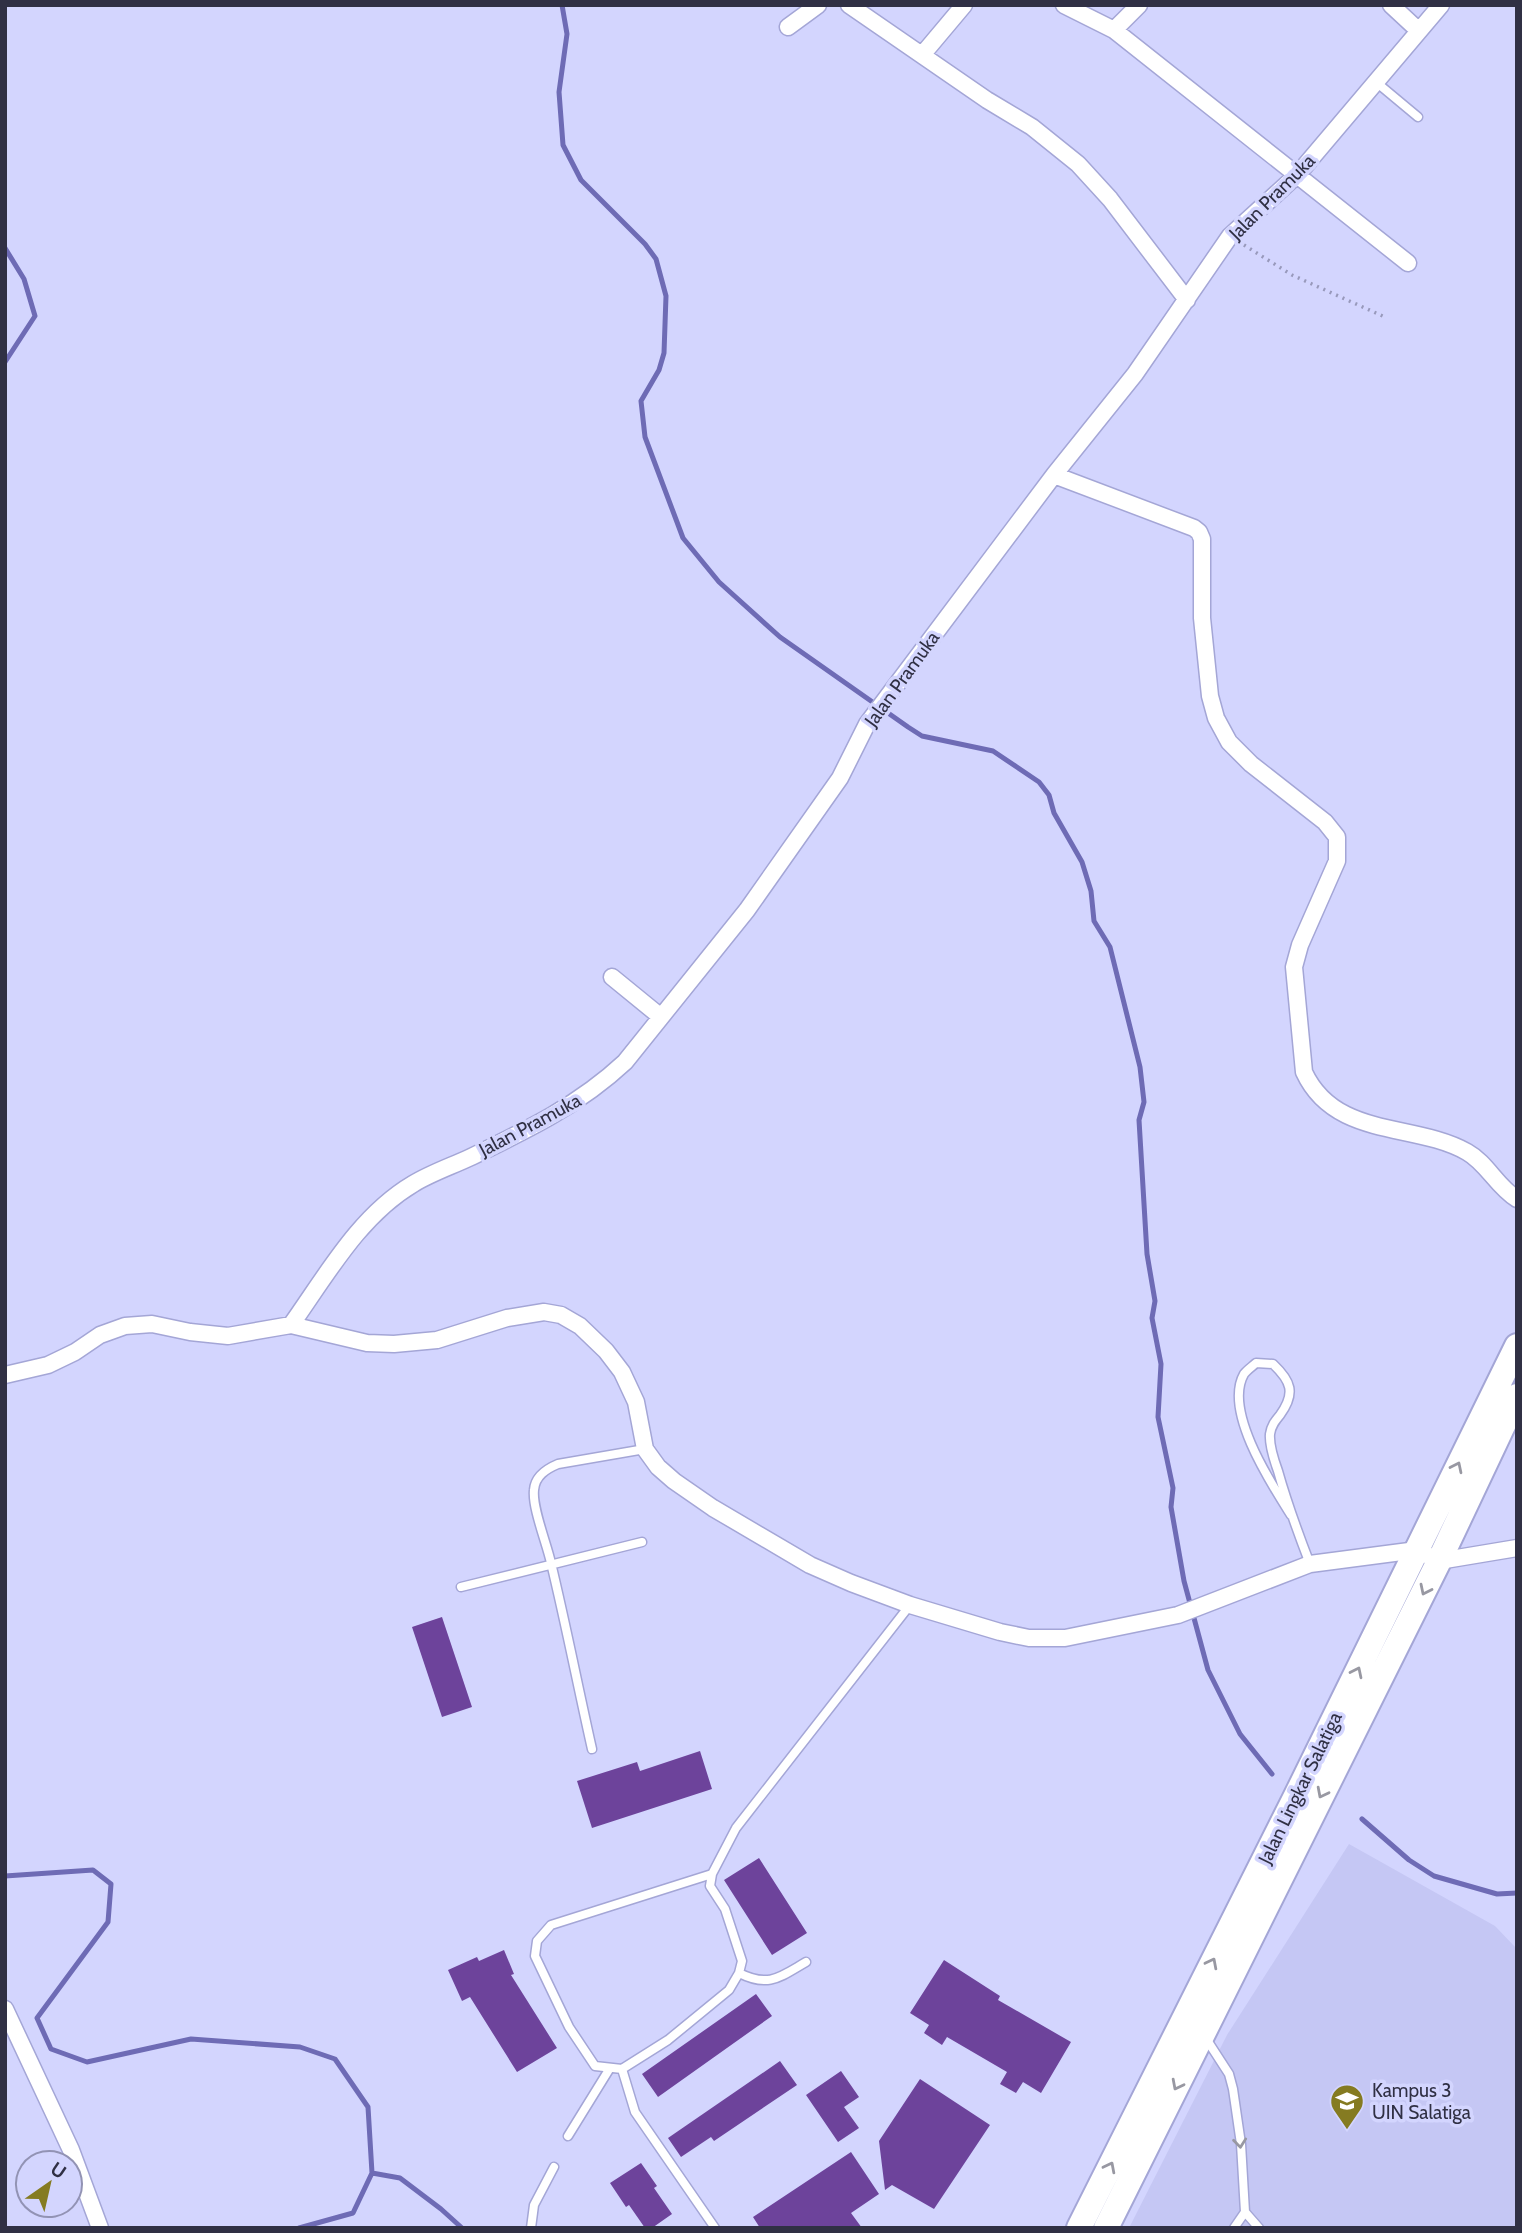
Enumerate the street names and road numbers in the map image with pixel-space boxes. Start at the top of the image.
street label: Jalan Pramuka [1224,149,1320,245]
street label: Jalan Pramuka [859,627,944,732]
street label: Jalan Pramuka [474,1089,585,1162]
street label: Jalan Lingkar Salatiga [1253,1708,1347,1869]

